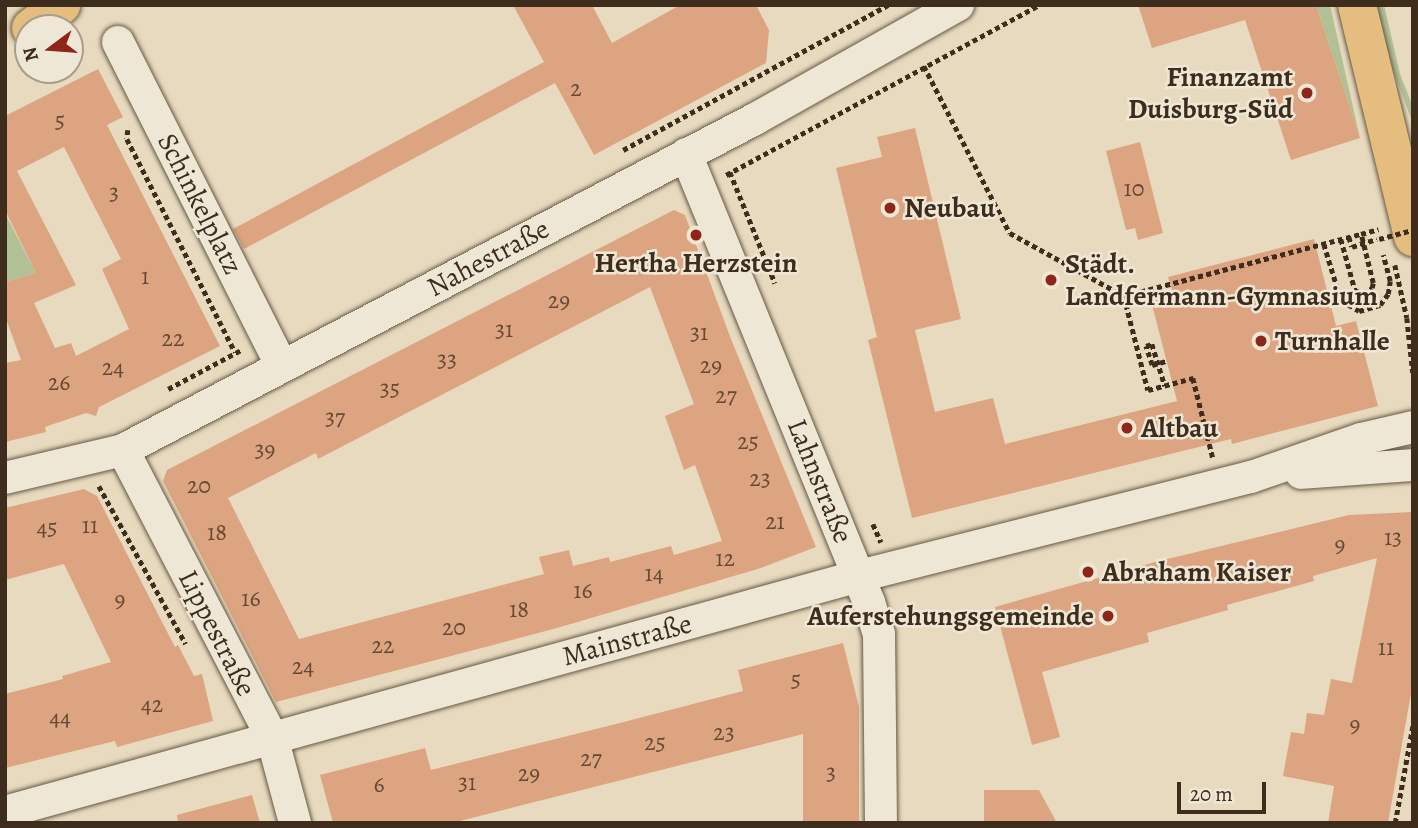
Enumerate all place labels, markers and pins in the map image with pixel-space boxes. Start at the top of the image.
place label: Finanzamt Duisburg-Süd [1128,60,1293,126]
marker: Finanzamt Duisburg-Süd [1299,85,1315,101]
place label: Neubau [904,191,995,225]
marker: Neubau [882,200,898,216]
marker: Hertha Herzstein [688,227,704,243]
place label: Hertha Herzstein [595,246,797,280]
place label: Städt. Landfermann-Gymnasium [1065,247,1378,313]
marker: Städt. Landfermann-Gymnasium [1043,272,1059,288]
place label: Turnhalle [1275,324,1390,358]
marker: Turnhalle [1253,333,1269,349]
place label: Altbau [1141,411,1218,445]
marker: Altbau [1119,420,1135,436]
place label: Abraham Kaiser [1102,555,1291,589]
marker: Abraham Kaiser [1080,564,1096,580]
place label: Auferstehungsgemeinde [807,599,1094,633]
marker: Auferstehungsgemeinde [1100,608,1116,624]

